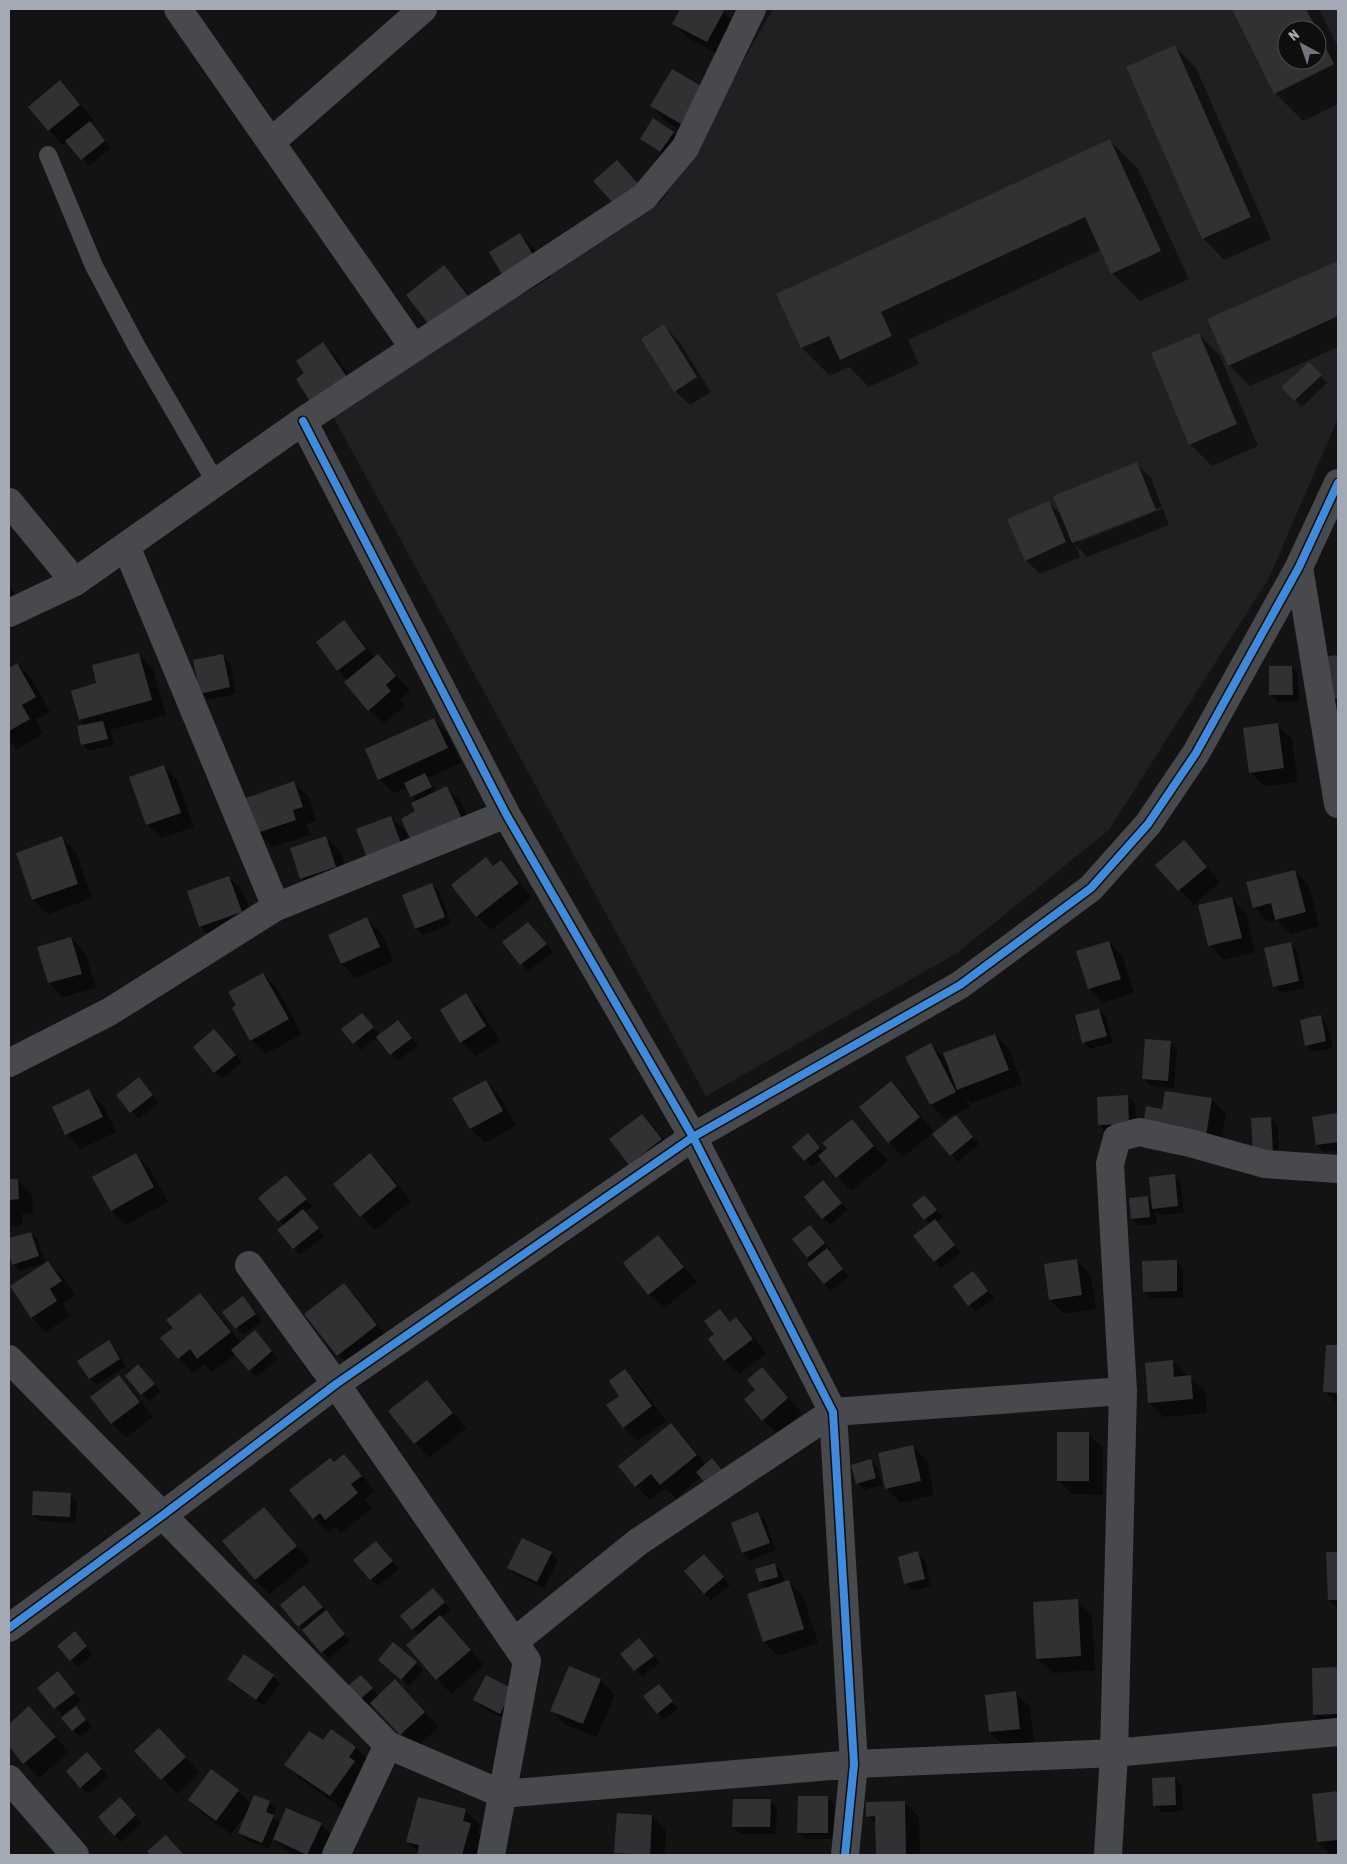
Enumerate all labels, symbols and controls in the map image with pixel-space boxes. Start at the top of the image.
north arrow [1277,20,1327,70]
text: N [1285,26,1302,44]

